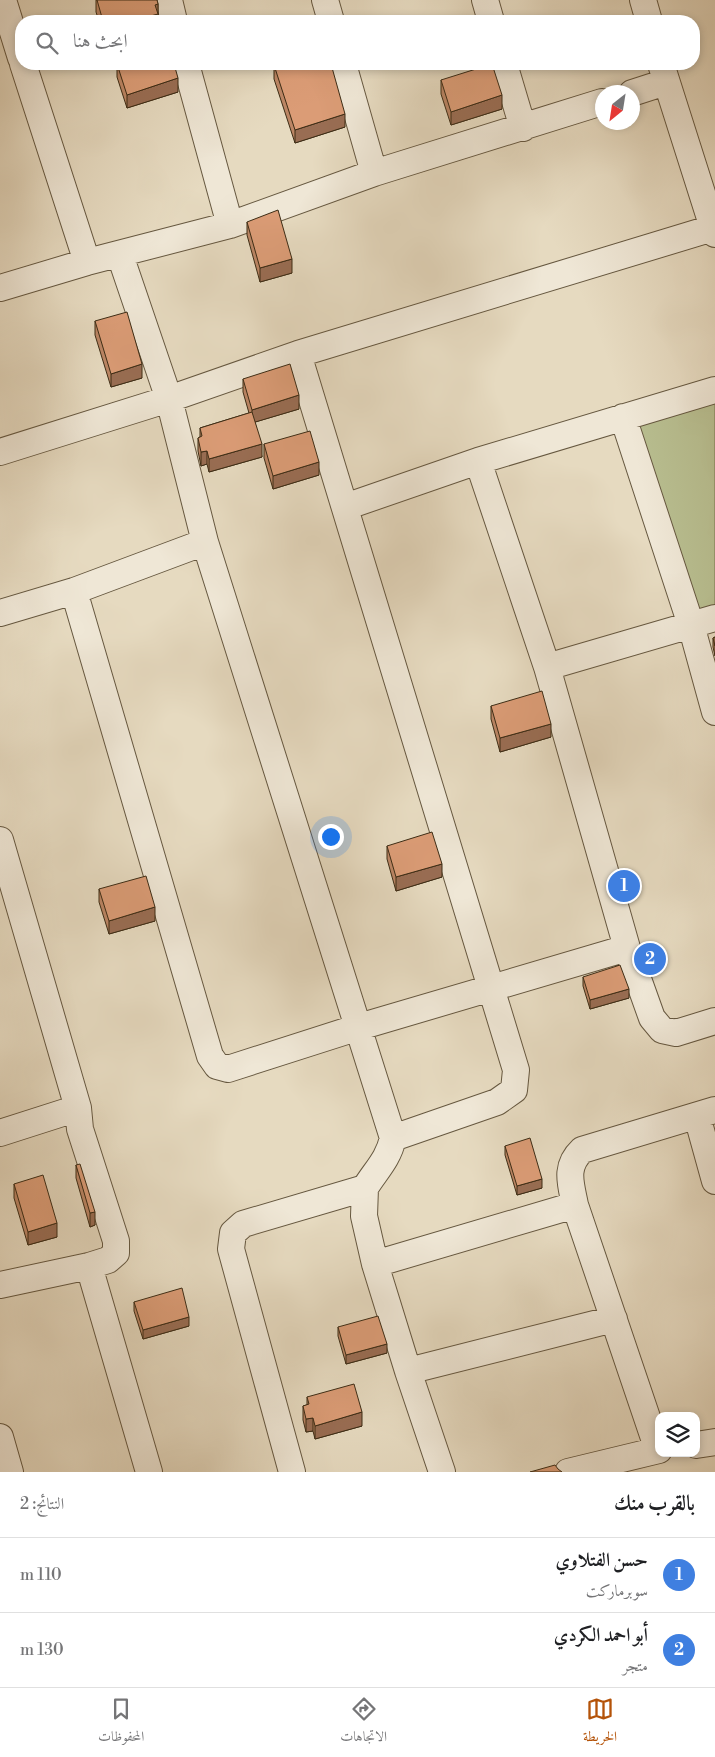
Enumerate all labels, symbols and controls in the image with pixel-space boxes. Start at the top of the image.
search box [15,15,700,70]
icon: search [33,29,61,57]
text: ابحث هنا [73,29,128,53]
north arrow [595,85,640,130]
your location [318,824,344,850]
pin: 1 [608,867,640,905]
pin: 2 [634,940,666,978]
map controls [655,1412,700,1457]
button: layers [655,1412,700,1457]
text: بالقرب منك [614,1491,695,1517]
text: النتائج: 2 [20,1494,64,1514]
text: حسن الفتلاوي [556,1548,648,1572]
text: 110 m [20,1565,62,1585]
text: 1 [675,1565,683,1585]
text: سوبرماركت [586,1581,648,1601]
text: أبو احمد الكردي [554,1623,648,1647]
text: 130 m [20,1640,64,1660]
text: 2 [674,1640,684,1660]
text: متجر [623,1656,648,1676]
tab: المحفوظات [98,1695,144,1750]
tab: الاتجاهات [340,1695,387,1750]
tab: الخريطة [583,1695,617,1750]

